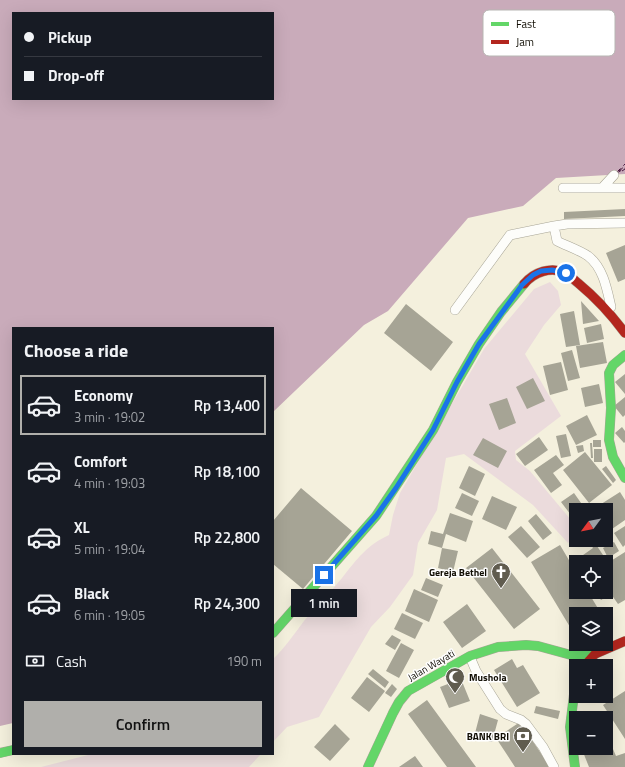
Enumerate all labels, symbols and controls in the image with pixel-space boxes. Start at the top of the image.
legend [483,10,615,56]
text: Fast [516,16,536,32]
text: Pickup [48,26,92,49]
text: Jam [516,34,534,50]
text: Drop-off [48,64,104,87]
route start [557,264,575,282]
text: Choose a ride [24,337,128,364]
text: Economy [74,384,133,407]
icon: car [26,387,62,423]
text: Rp 13,400 [194,394,260,417]
text: 3 min · 19:02 [74,407,145,427]
text: Comfort [74,450,127,473]
icon: car [26,453,62,489]
text: Rp 18,100 [194,460,260,483]
text: 4 min · 19:03 [74,473,145,493]
north arrow [569,503,613,547]
map controls [569,503,613,755]
text: XL [74,516,90,539]
icon: car [26,519,62,555]
text: Rp 22,800 [194,526,260,549]
text: 5 min · 19:04 [74,539,145,559]
button: locate [569,555,613,599]
church icon: Gereja Bethel [490,561,512,589]
place label: Gereja Bethel [429,565,487,580]
route end [315,566,333,584]
text: Black [74,582,109,605]
icon: car [26,585,62,621]
callout: 1 min [291,589,357,617]
text: Rp 24,300 [194,592,260,615]
text: 1 min [308,593,340,613]
text: 6 min · 19:05 [74,605,145,625]
button: layers [569,607,613,651]
street label: Jalan Wayati [405,646,457,685]
icon: cash [24,650,46,672]
text: Cash [56,650,87,673]
text: 190 m [226,651,262,671]
button: + [569,659,613,703]
mosque icon: Mushola [444,666,466,694]
place label: Mushola [469,670,507,685]
button: Confirm [24,701,262,747]
button: − [569,711,613,755]
bank icon: BANK BRI [512,725,534,753]
place label: BANK BRI [467,729,509,744]

